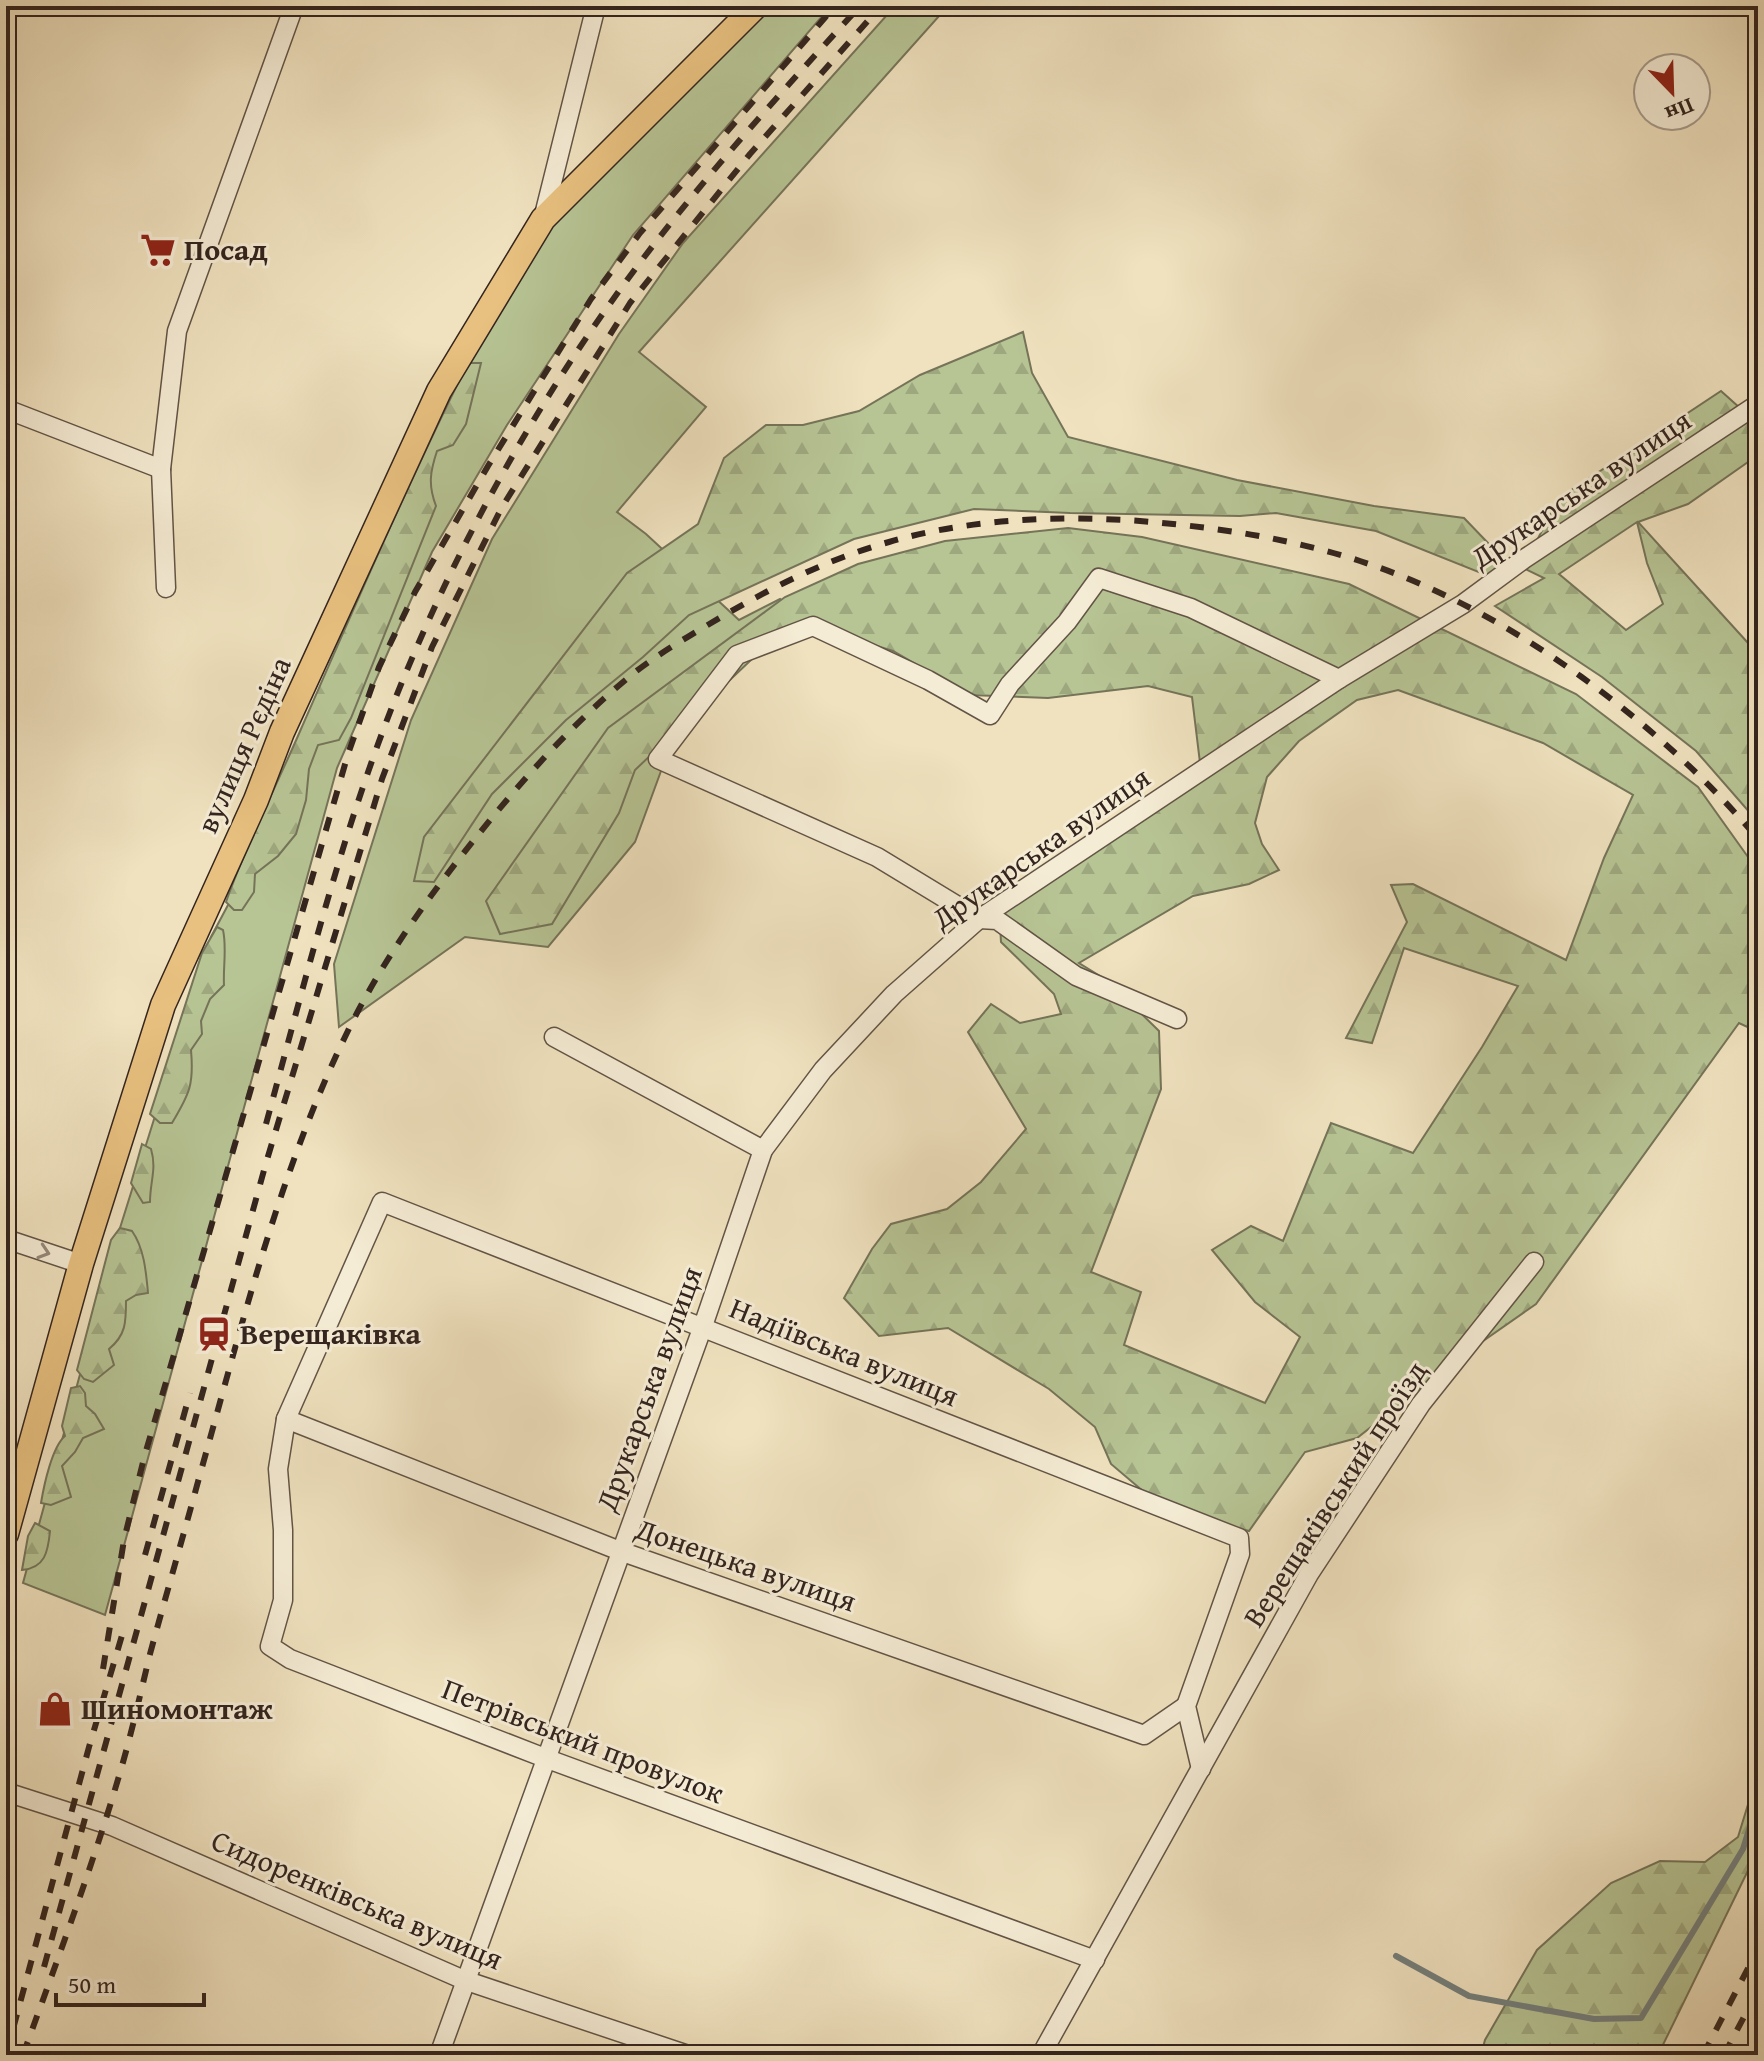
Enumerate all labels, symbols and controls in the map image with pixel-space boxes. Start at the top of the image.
north arrow [1632,52,1712,132]
text: Пн [1661,90,1699,131]
place label: Посад [184,227,268,271]
supermarket icon: Посад [139,231,177,269]
street label: Друкарська вулиця [1461,398,1699,579]
street label: вулиця Рєдіна [185,649,302,840]
street label: Друкарська вулиця [922,755,1158,940]
one-way arrow [36,1242,50,1258]
street label: Друкарська вулиця [583,1260,713,1518]
street label: Надіївська вулиця [723,1285,965,1417]
place label: Верещаківка [240,1311,422,1355]
station icon: Верещаківка [195,1315,233,1353]
street label: Верещаківський проїзд [1231,1352,1437,1635]
street label: Донецька вулиця [629,1505,862,1622]
street label: Петрівський провулок [436,1666,731,1814]
place label: Шиномонтаж [81,1686,273,1730]
shop icon: Шиномонтаж [36,1690,74,1728]
street label: Сидоренківська вулиця [205,1818,510,1980]
scale bar [56,1957,204,2007]
text: 50 m [68,1967,116,2002]

